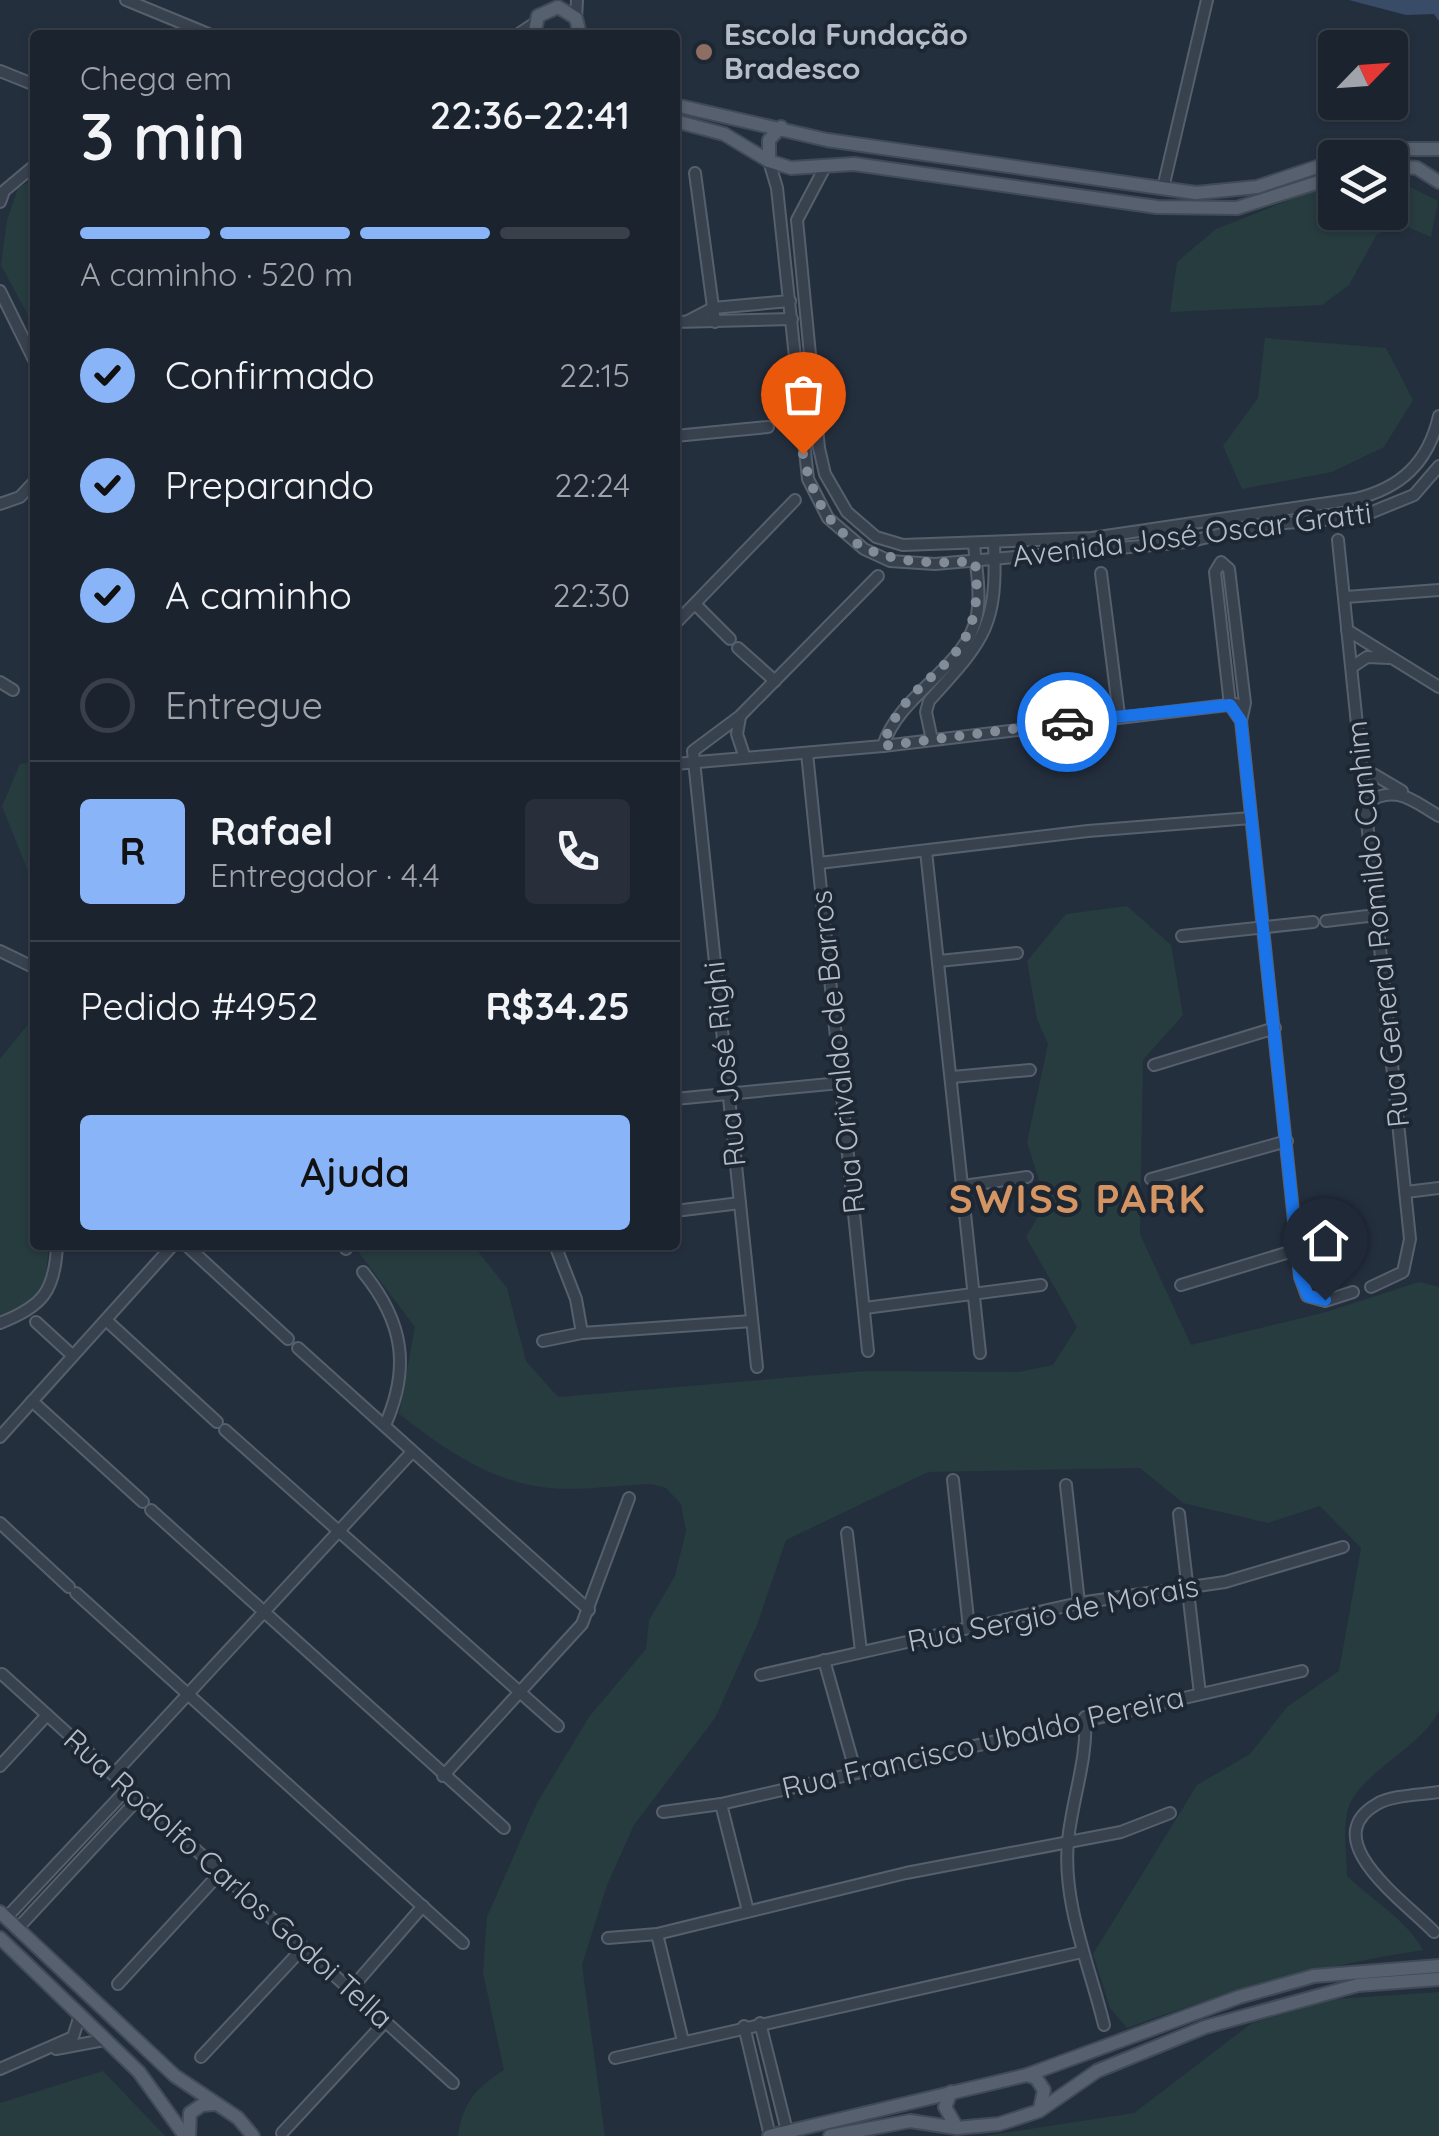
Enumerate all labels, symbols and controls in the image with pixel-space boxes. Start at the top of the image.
place label: Escola Fundação Bradesco [724,15,968,87]
north arrow [1318,30,1408,120]
map controls [1318,30,1408,230]
marker: Escola Fundação Bradesco [693,41,715,63]
text: Chega em [80,58,232,98]
text: 22:36–22:41 [430,91,630,139]
text: 3 min [80,95,246,176]
button: layers [1318,140,1408,230]
text: A caminho · 520 m [80,254,353,294]
icon: check [80,348,135,403]
text: Confirmado [165,351,375,399]
pin [761,352,846,455]
text: 22:15 [559,355,630,395]
icon: bag [776,367,831,422]
icon: check [80,458,135,513]
text: Preparando [165,461,374,509]
text: 22:24 [554,465,630,505]
street label: Avenida José Oscar Gratti [1010,493,1374,575]
icon: check [80,568,135,623]
text: A caminho [165,571,352,619]
text: 22:30 [553,575,630,615]
courier [1017,672,1117,772]
text: Entregue [165,681,323,729]
icon: car [1040,695,1095,750]
street label: Rua General Romildo Canhim [1337,719,1417,1129]
button: phone [525,799,630,904]
text: Rafael [210,807,333,855]
text: R [119,827,146,875]
text: Entregador · 4.4 [210,855,440,895]
street label: Rua Orivaldo de Barros [801,889,873,1216]
street label: Rua José Righi [694,959,754,1169]
text: Pedido #4952 [80,982,318,1030]
text: R$34.25 [485,982,630,1030]
button: Ajuda [80,1115,630,1230]
district label: SWISS PARK [949,1173,1207,1223]
pin [1283,1198,1368,1301]
icon: home [1298,1213,1353,1268]
street label: Rua Sergio de Morais [904,1566,1202,1660]
street label: Rua Francisco Ubaldo Pereira [778,1677,1188,1807]
street label: Rua Rodolfo Carlos Godoi Tella [56,1720,401,2036]

